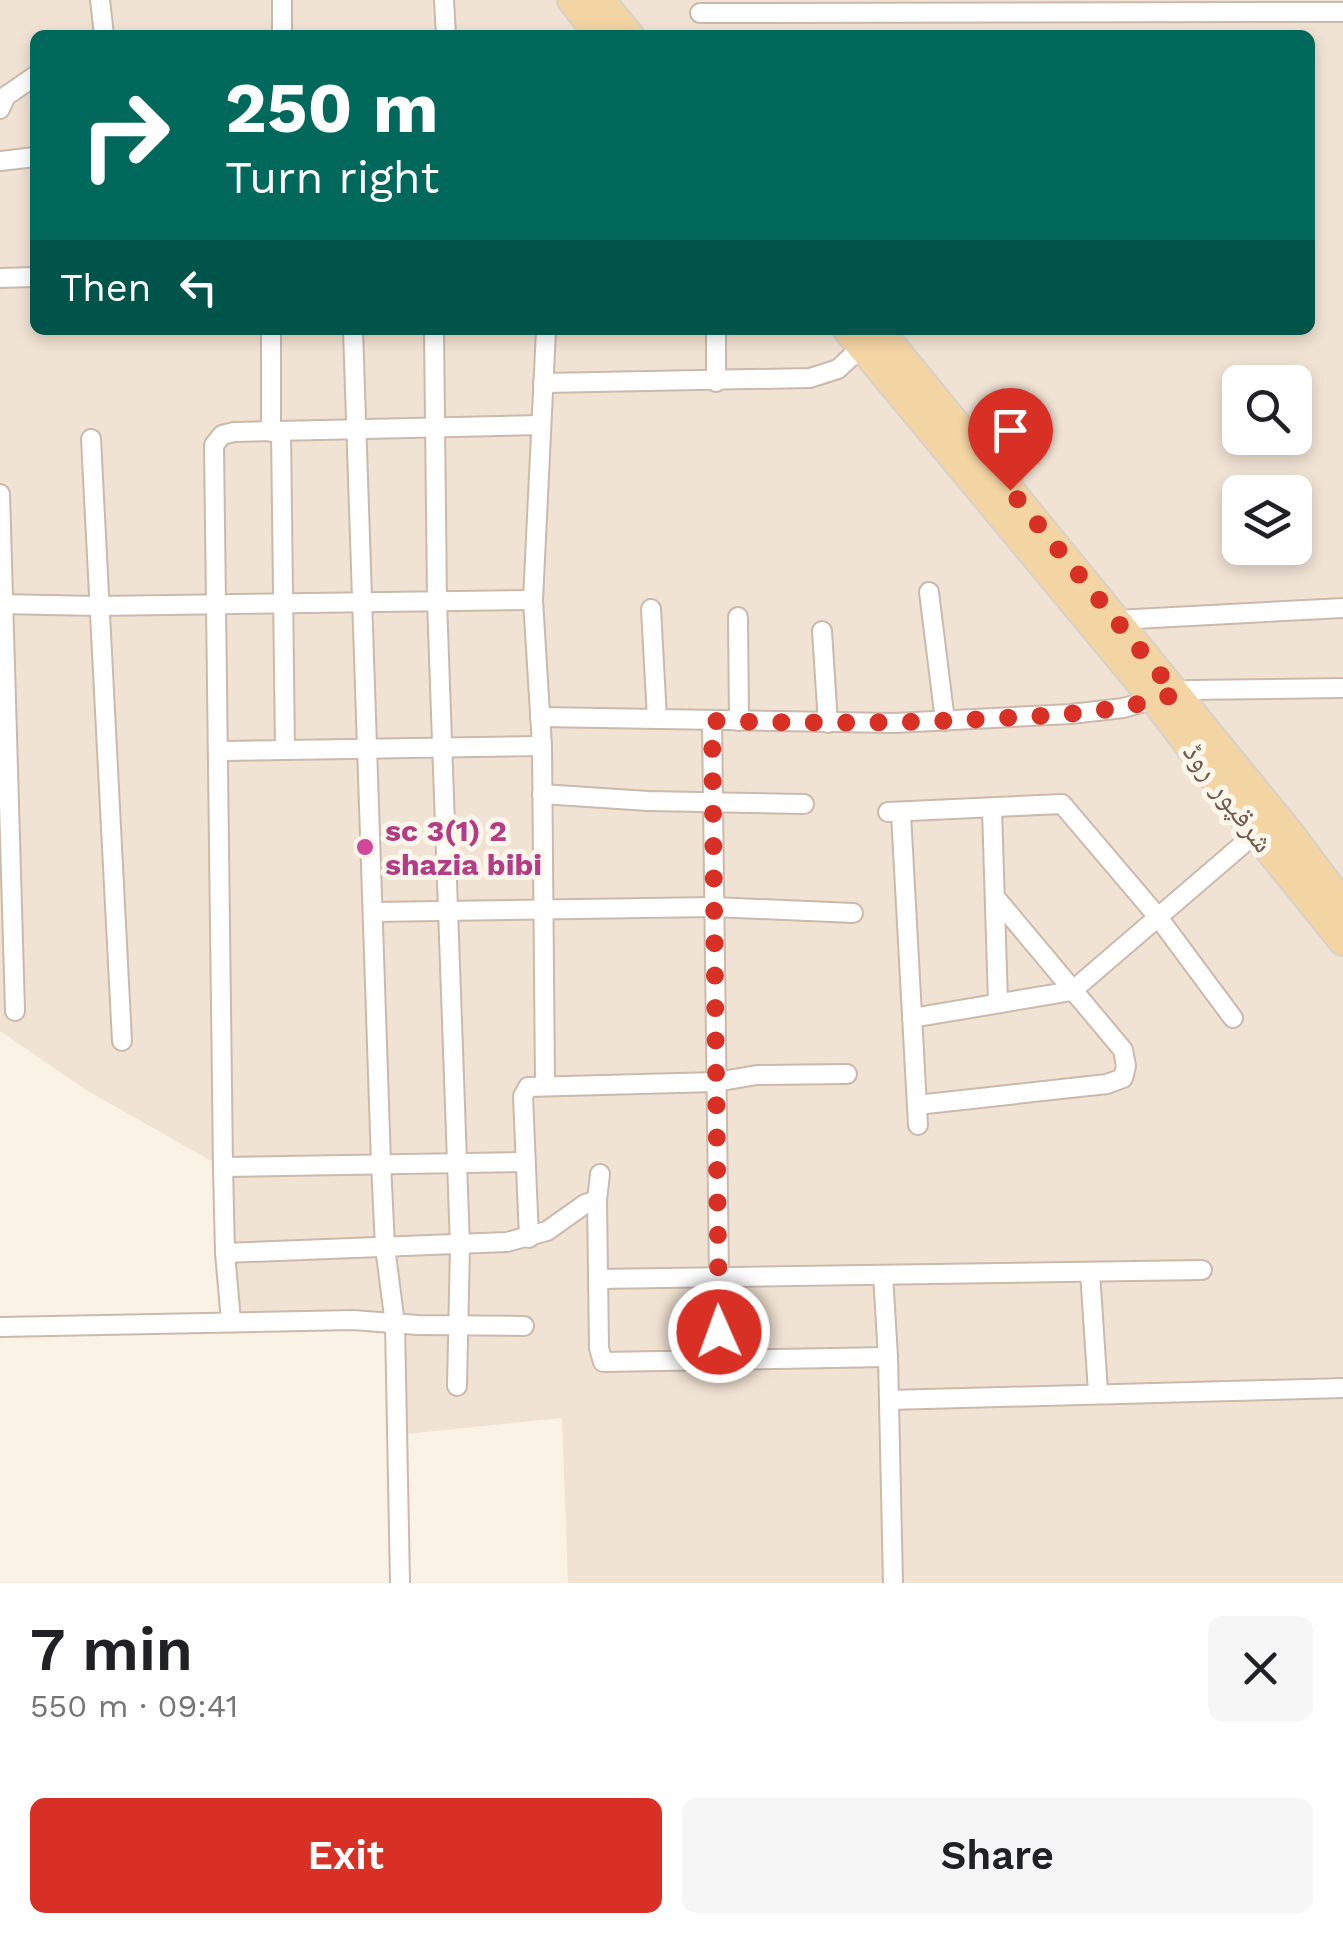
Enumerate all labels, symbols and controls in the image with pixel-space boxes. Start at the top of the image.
text: 250 m [225,67,439,149]
icon: right [60,70,190,200]
text: Turn right [225,151,439,204]
icon: left [171,260,226,315]
text: Then [60,266,151,310]
map controls [1222,365,1312,565]
button: search [1222,365,1312,455]
pin [968,388,1053,491]
icon: arrive [983,403,1038,458]
button: layers [1222,475,1312,565]
street label: شرقپور روڈ [1175,735,1282,860]
place label: sc 3(1) 2 shazia bibi [385,813,542,882]
marker: sc 3(1) 2 shazia bibi [354,836,376,858]
position arrow [667,1280,771,1384]
text: 7 min [30,1614,193,1685]
button: close [1208,1616,1313,1721]
text: 550 m · 09:41 [30,1687,238,1725]
button: Exit [30,1798,662,1913]
button: Share [682,1798,1313,1913]

